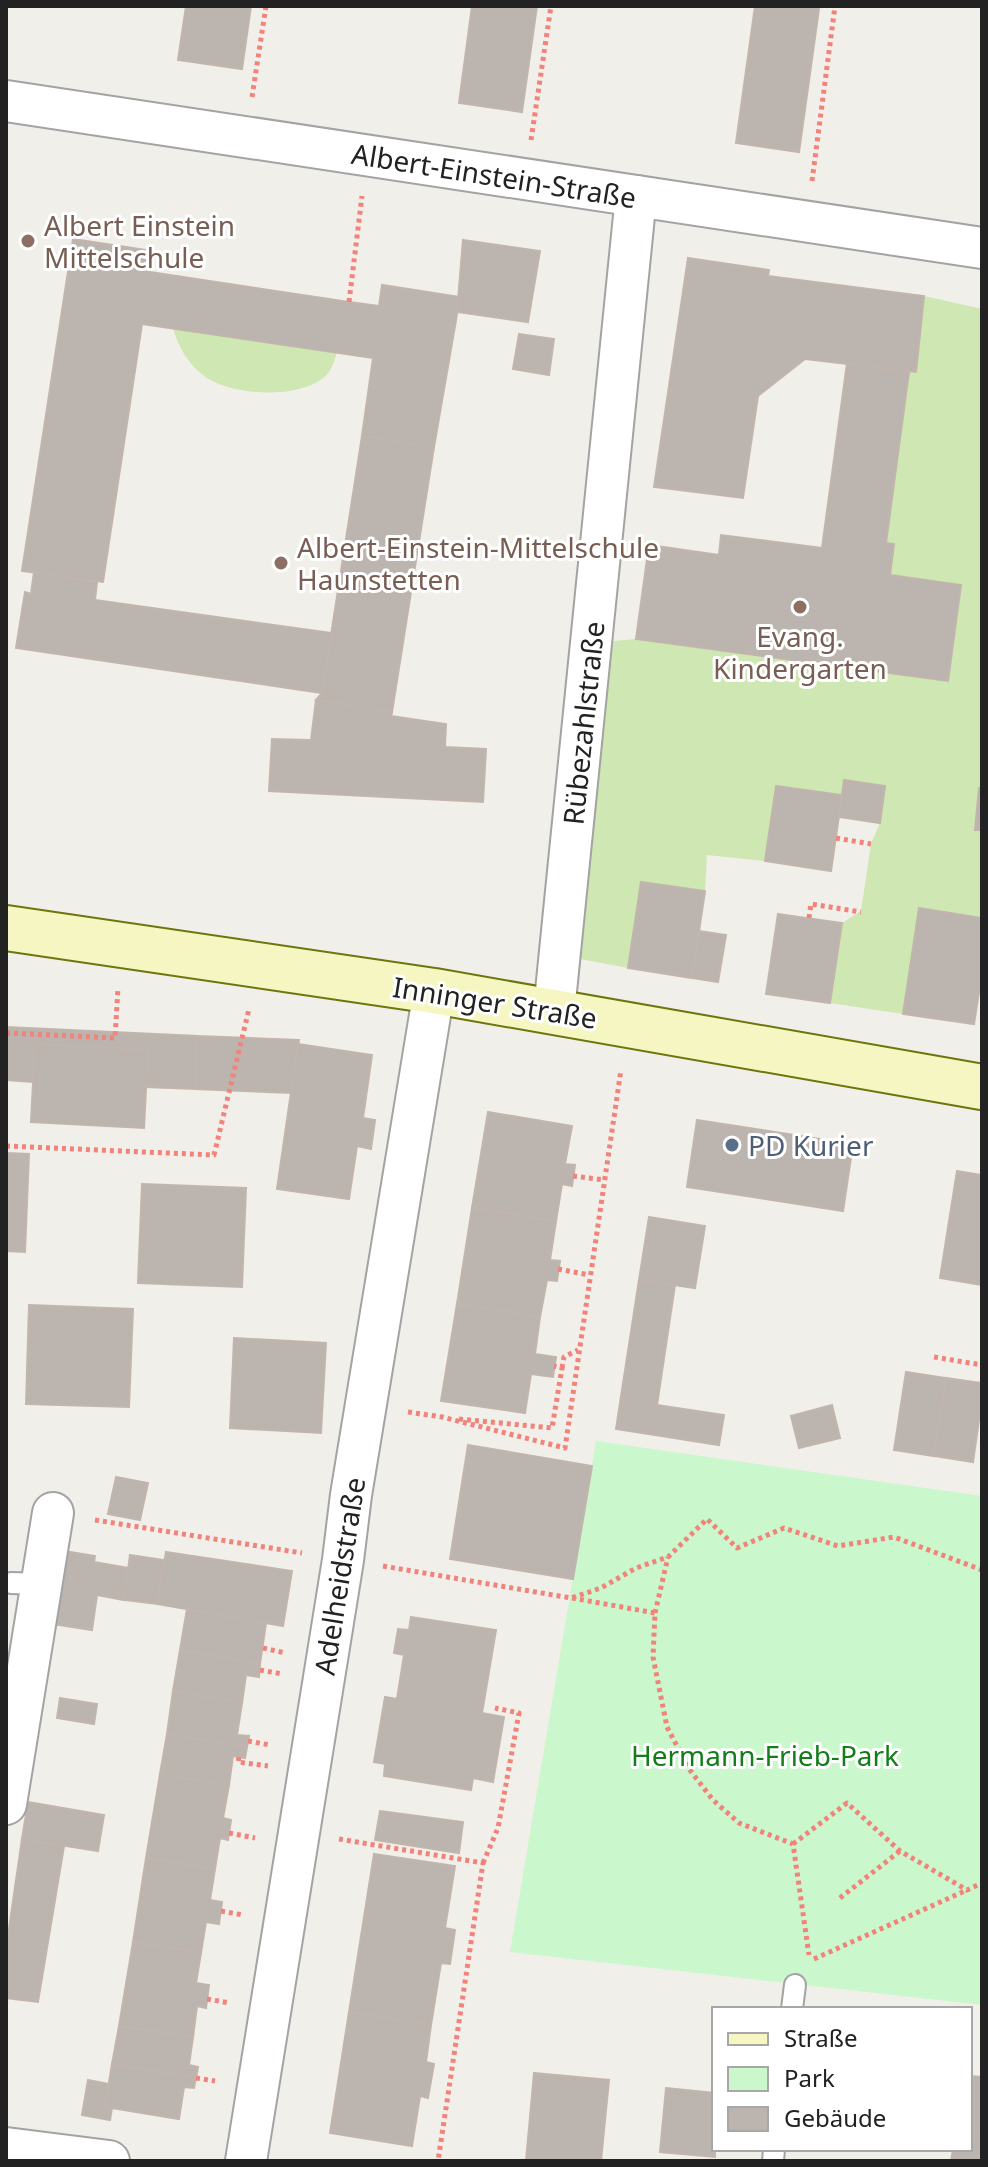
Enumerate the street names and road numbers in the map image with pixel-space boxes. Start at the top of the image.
street label: Albert-Einstein-Straße [349,134,639,216]
street label: Rübezahlstraße [553,619,613,827]
street label: Inninger Straße [390,967,600,1037]
street label: Adelheidstraße [305,1475,373,1677]

